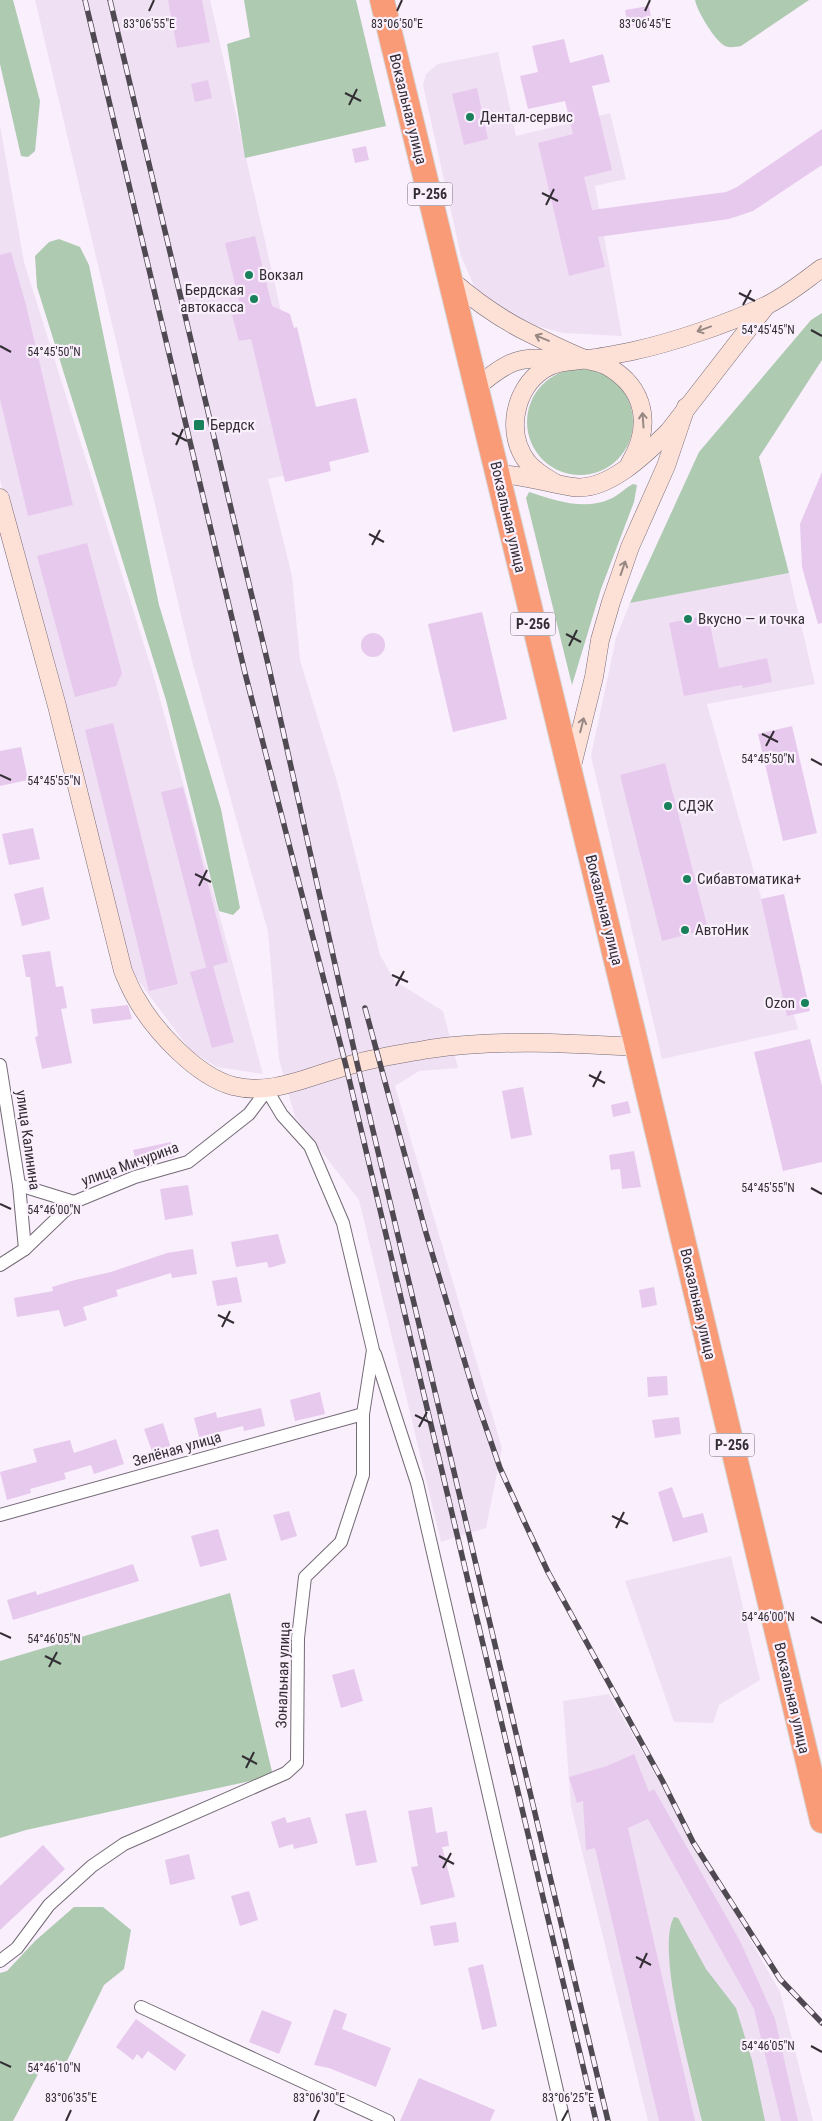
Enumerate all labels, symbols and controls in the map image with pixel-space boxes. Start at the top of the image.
text: 83°06'55"E [123,17,175,31]
text: 83°06'50"E [371,17,423,31]
text: 83°06'45"E [619,17,671,31]
street label: Вокзальная улица [386,52,430,166]
place label: Дентал-сервис [480,108,573,126]
marker: Дентал-сервис [464,111,476,123]
road number: Р-256 [408,182,452,205]
place label: Вокзал [259,266,303,284]
marker: Вокзал [243,269,255,281]
place label: Бердская автокасса [180,281,244,316]
marker: Бердская автокасса [248,293,260,305]
text: 54°45'45"N [741,323,795,337]
one-way arrow [697,325,712,334]
one-way arrow [535,332,550,342]
text: 54°45'50"N [27,345,81,359]
one-way arrow [638,412,647,428]
place label: Бердск [210,416,255,434]
marker: Бердск [192,418,206,432]
street label: Вокзальная улица [486,460,530,574]
one-way arrow [618,560,628,576]
place label: Вкусно — и точка [698,610,805,628]
road number: Р-256 [510,612,556,636]
marker: Вкусно — и точка [682,613,694,625]
one-way arrow [578,718,587,734]
text: 54°45'50"N [741,752,795,766]
text: 54°45'55"N [27,774,81,788]
place label: СДЭК [678,797,714,815]
marker: СДЭК [662,800,674,812]
street label: Вокзальная улица [582,853,626,967]
place label: Сибавтоматика+ [697,870,801,888]
marker: Сибавтоматика+ [681,873,693,885]
place label: АвтоНик [695,921,749,939]
marker: АвтоНик [679,924,691,936]
place label: Ozon [765,994,795,1012]
marker: Ozon [799,997,811,1009]
street label: улица Калинина [12,1089,44,1191]
street label: улица Мичурина [79,1138,181,1190]
text: 54°45'55"N [741,1181,795,1195]
text: 54°46'00"N [27,1203,81,1217]
street label: Вокзальная улица [676,1247,720,1361]
street label: Зелёная улица [131,1428,223,1470]
road number: Р-256 [710,1434,754,1456]
text: 54°46'00"N [741,1610,795,1624]
street label: Зональная улица [272,1621,294,1729]
text: 54°46'05"N [27,1632,81,1646]
street label: Вокзальная улица [770,1641,814,1755]
text: 54°46'05"N [741,2039,795,2053]
text: 54°46'10"N [27,2061,81,2075]
text: 83°06'35"E [45,2091,97,2105]
text: 83°06'30"E [293,2091,345,2105]
text: 83°06'25"E [542,2091,594,2105]

